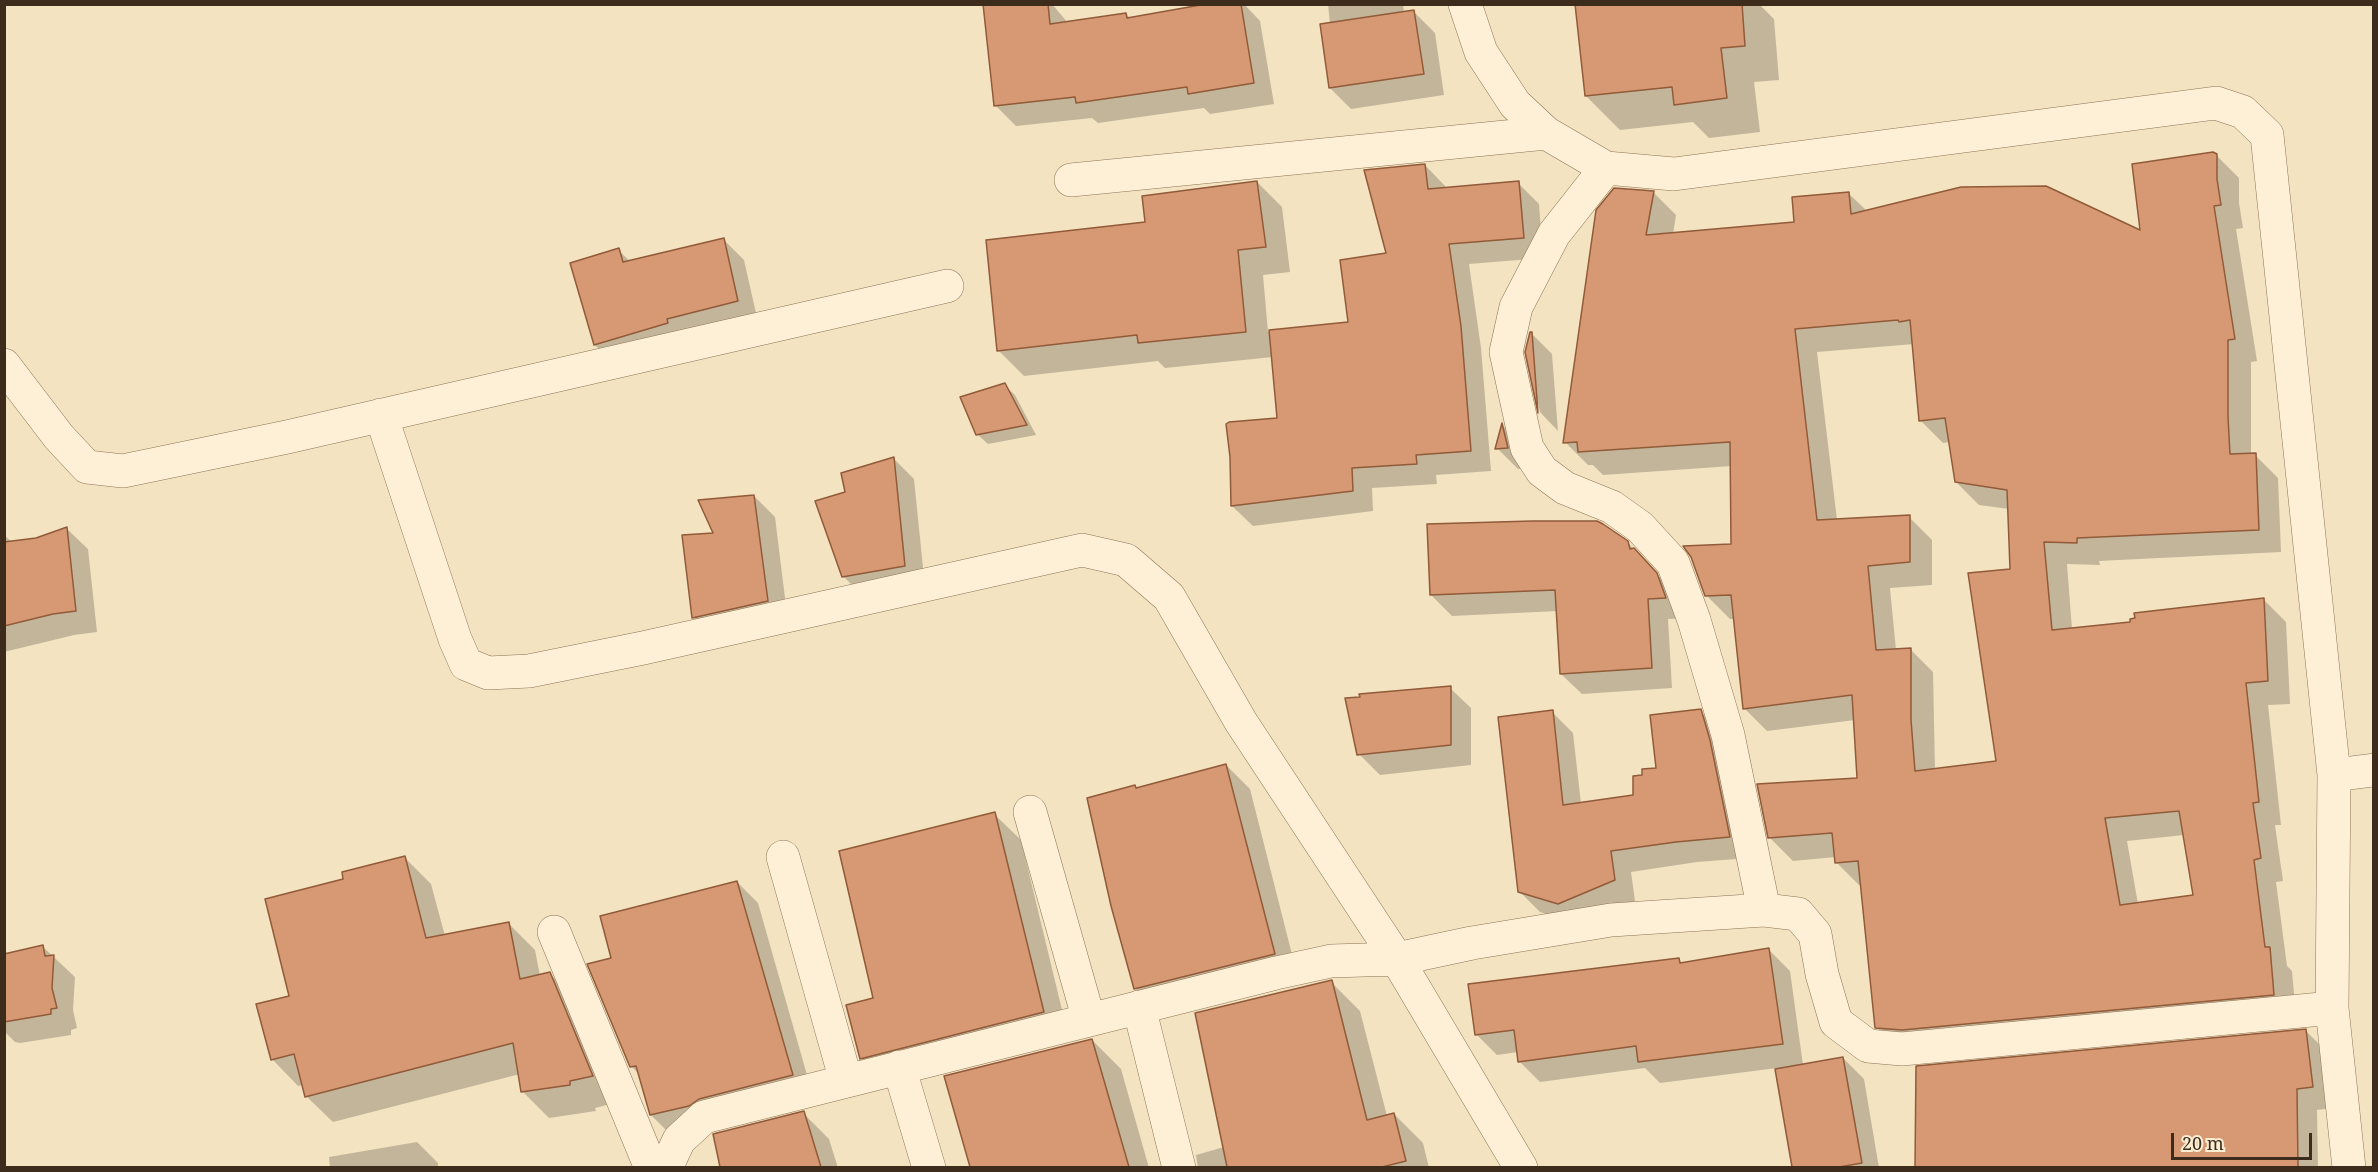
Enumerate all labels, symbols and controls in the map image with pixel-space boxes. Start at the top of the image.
scale bar [2174,1121,2315,1159]
text: 20 m [2182,1131,2224,1155]

